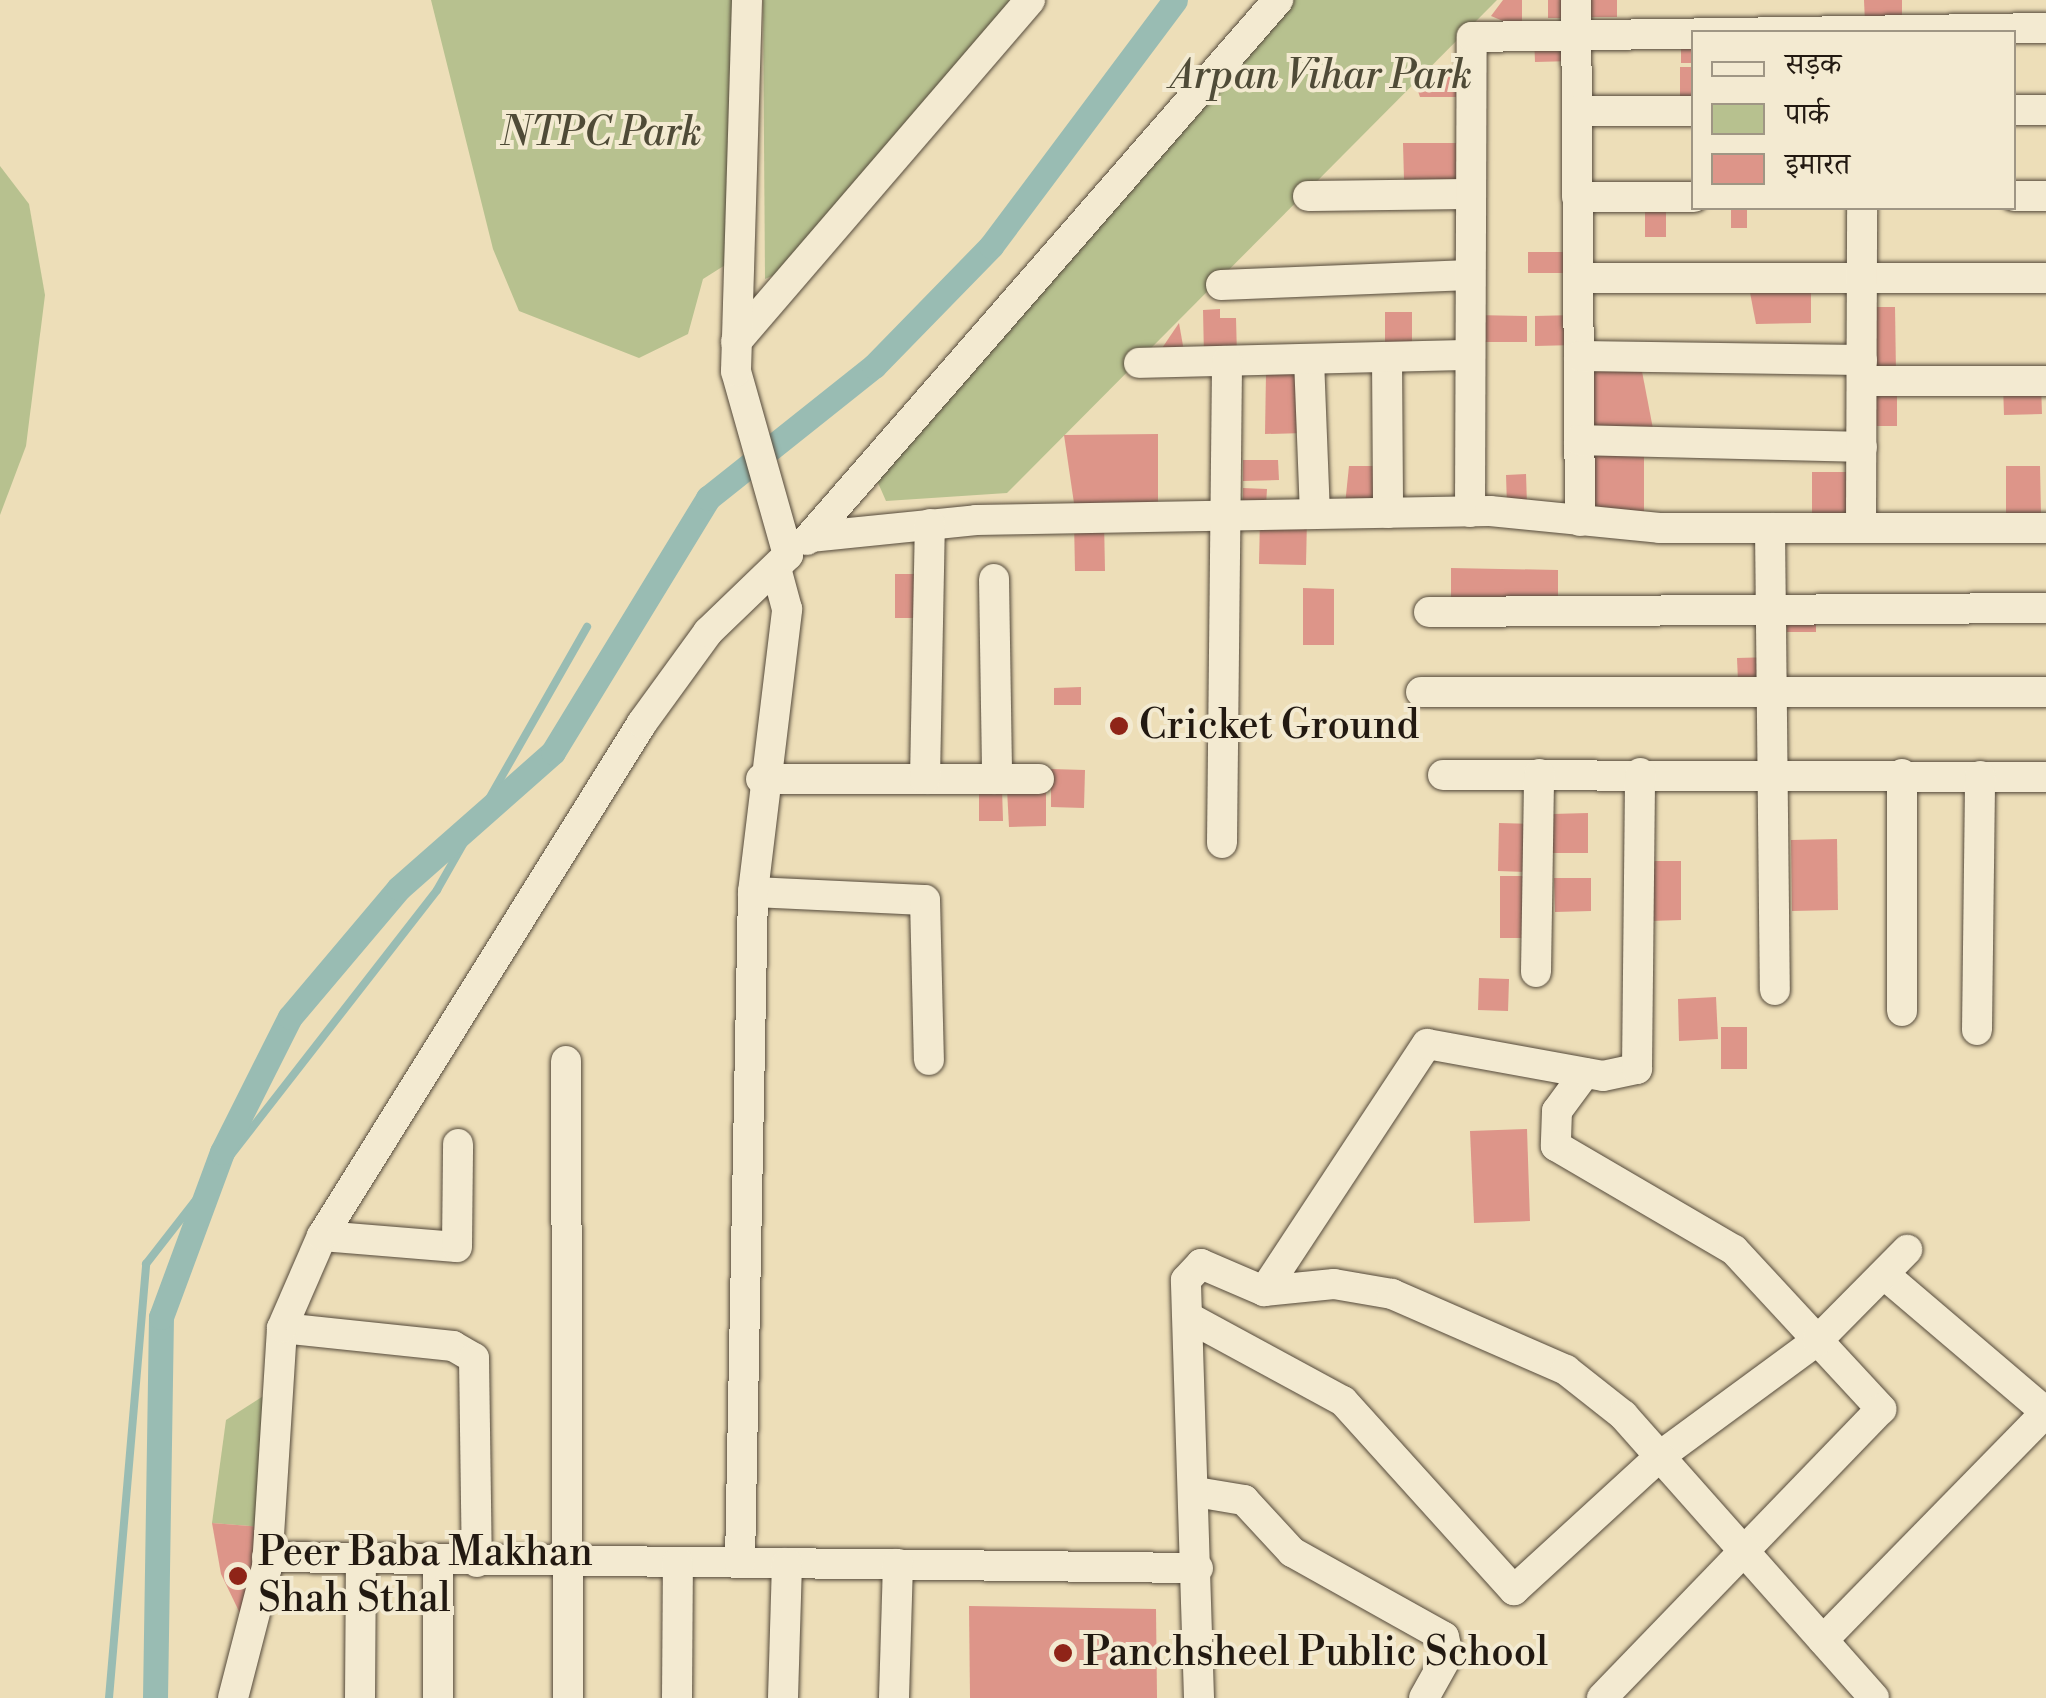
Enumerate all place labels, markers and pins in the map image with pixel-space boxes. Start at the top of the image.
place label: Cricket Ground [1139,702,1419,750]
marker: Cricket Ground [1108,715,1130,737]
place label: Peer Baba Makhan Shah Sthal [258,1529,593,1623]
marker: Peer Baba Makhan Shah Sthal [227,1565,249,1587]
place label: Panchsheel Public School [1083,1629,1548,1677]
marker: Panchsheel Public School [1052,1642,1074,1664]

